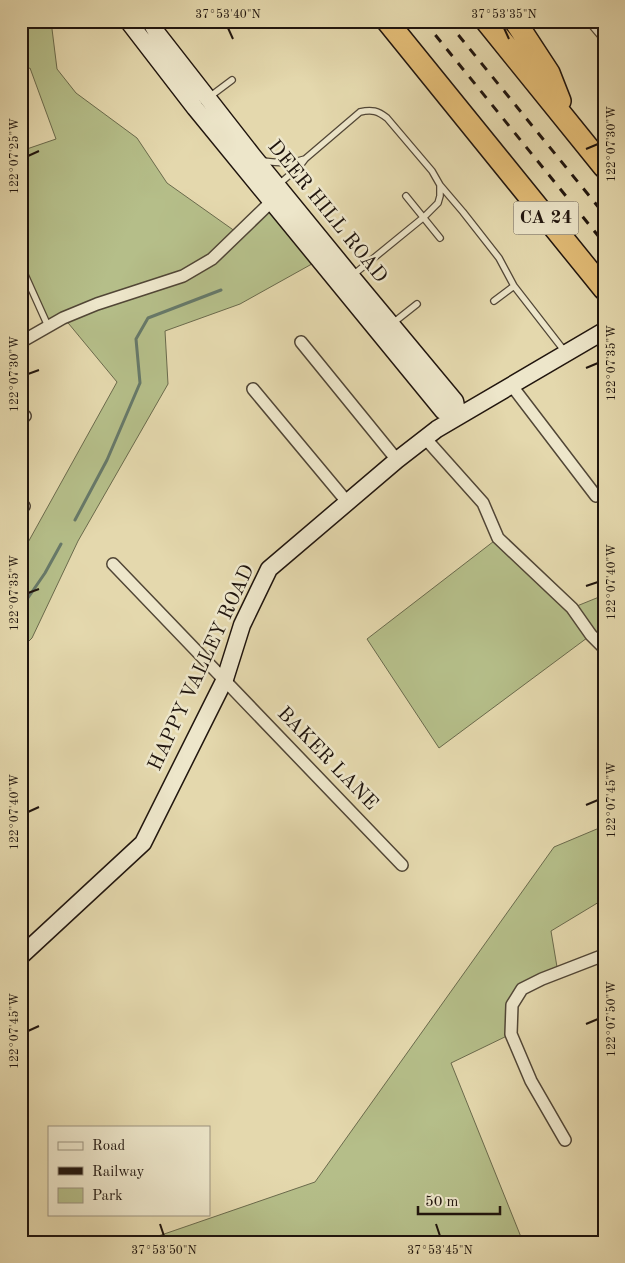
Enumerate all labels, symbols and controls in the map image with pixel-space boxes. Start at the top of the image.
text: 37°53'40"N [195,8,261,21]
text: 37°53'35"N [471,8,537,21]
text: 122°07'30"W [606,106,618,182]
text: 122°07'25"W [8,118,21,194]
street label: DEER HILL ROAD [263,137,391,287]
road number: CA 24 [514,202,578,234]
text: 122°07'35"W [605,325,618,401]
text: 122°07'30"W [9,336,21,412]
text: 122°07'40"W [606,544,618,620]
text: 122°07'35"W [8,555,21,631]
street label: HAPPY VALLEY ROAD [145,562,259,774]
street label: BAKER LANE [273,703,381,815]
text: 122°07'45"W [605,762,618,838]
text: 122°07'40"W [9,774,21,850]
text: 122°07'50"W [605,981,618,1057]
text: 122°07'45"W [8,993,21,1069]
legend [48,1126,210,1216]
text: Road [92,1139,126,1154]
text: Railway [92,1165,145,1180]
scale bar [418,1183,500,1215]
text: Park [92,1189,123,1204]
text: 50 m [425,1195,459,1210]
text: 37°53'50"N [131,1244,197,1257]
text: 37°53'45"N [407,1244,473,1257]

